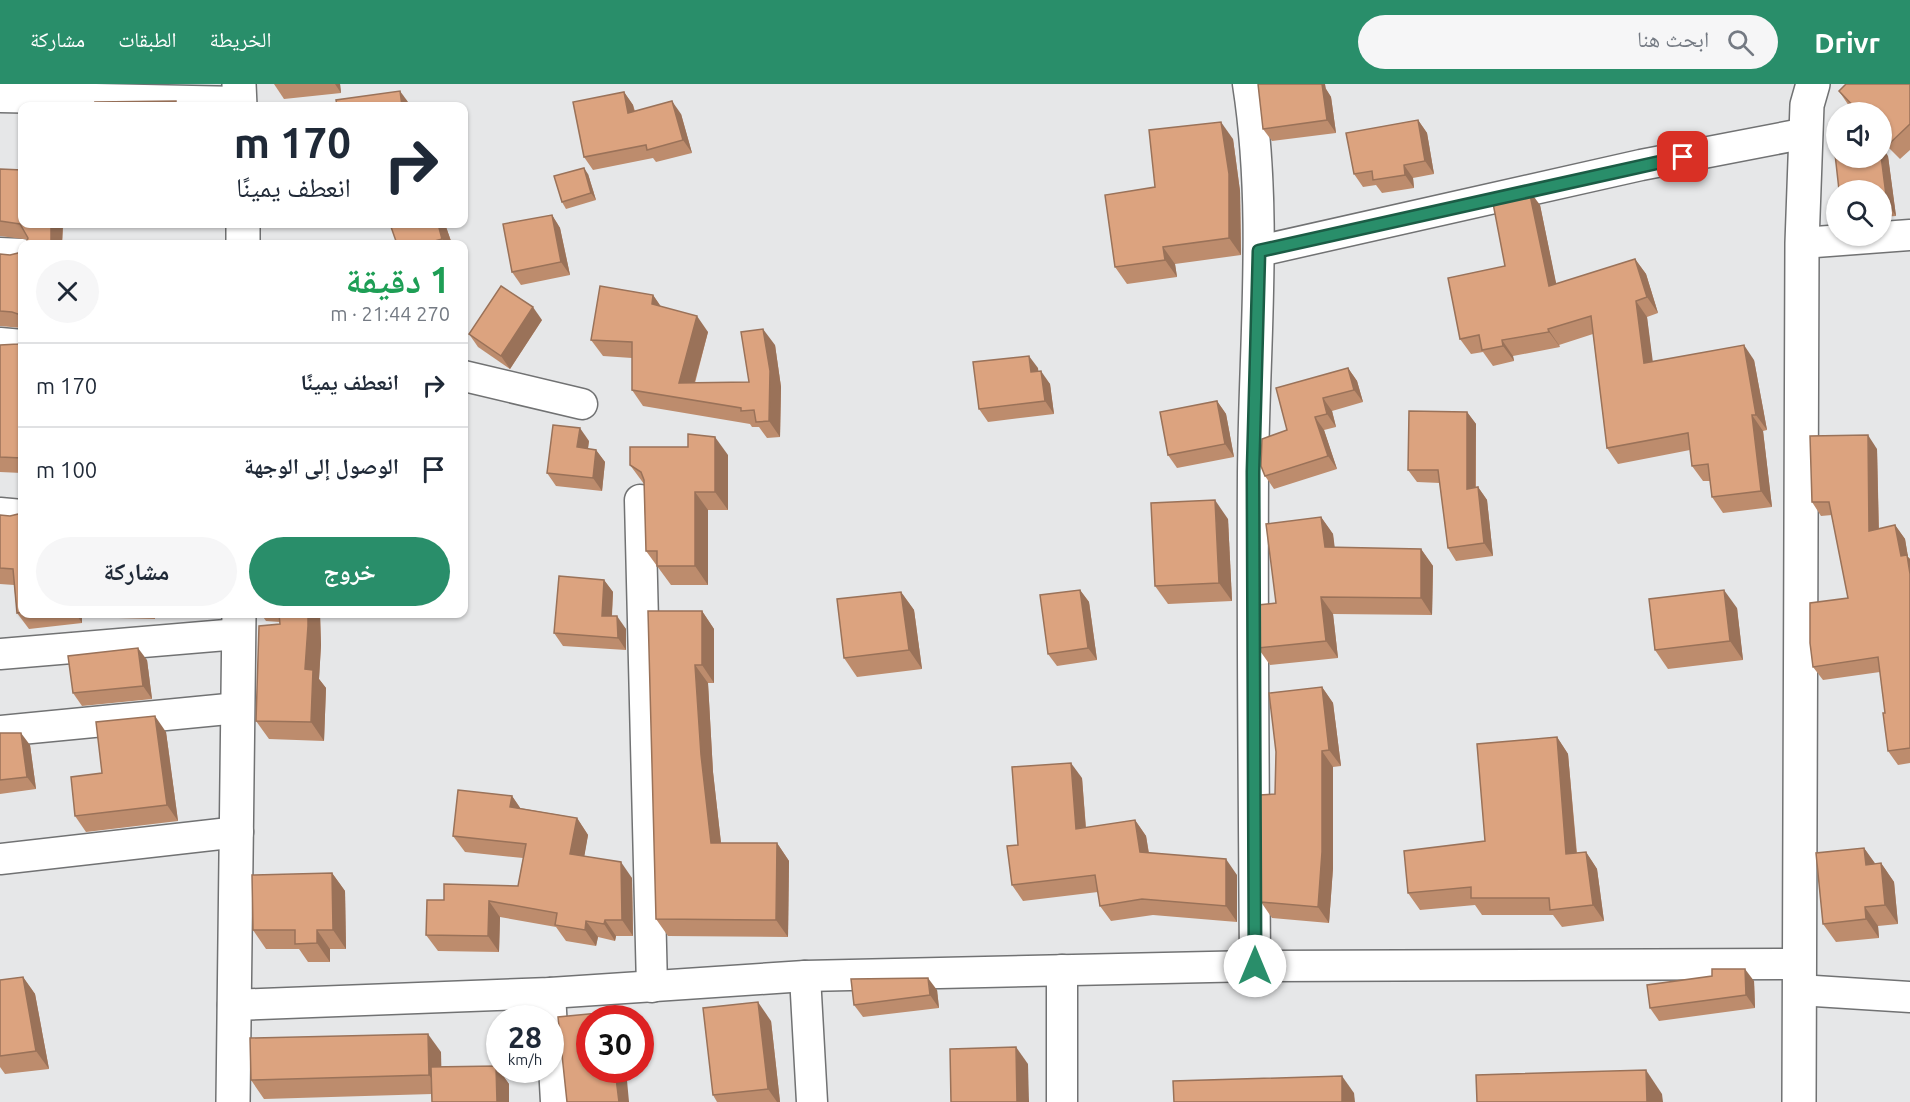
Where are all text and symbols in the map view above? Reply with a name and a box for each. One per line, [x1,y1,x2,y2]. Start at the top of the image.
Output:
search box [1358,15,1778,69]
text: ابحث هنا [1637,26,1709,51]
icon: search [1724,26,1757,59]
text: مشاركة [30,27,85,51]
text: الطبقات [118,27,177,51]
text: الخريطة [210,27,271,51]
text: Drivr [1814,27,1880,58]
map controls [1826,102,1892,246]
button: sound [1826,102,1892,168]
text: 170 m [234,119,351,166]
icon: right [372,126,450,204]
pin [1657,131,1708,182]
icon: arrive [1666,140,1699,173]
text: انعطف يمينًا [236,172,351,202]
button: search [1826,180,1892,246]
text: 1 دقيقة [346,259,450,300]
button: close [36,260,99,323]
text: 270 m · 21:44 [330,302,450,325]
text: انعطف يمينًا [300,369,399,394]
icon: right [417,369,450,402]
text: 170 m [36,373,97,398]
text: الوصول إلى الوجهة [244,453,399,478]
icon: arrive [417,453,450,486]
text: 100 m [36,457,97,482]
button: مشاركة [36,537,237,606]
button: خروج [249,537,450,606]
position arrow [1223,934,1287,998]
speed limit sign: 30 [576,1005,654,1083]
text: 28 [508,1020,542,1054]
text: km/h [508,1051,542,1068]

